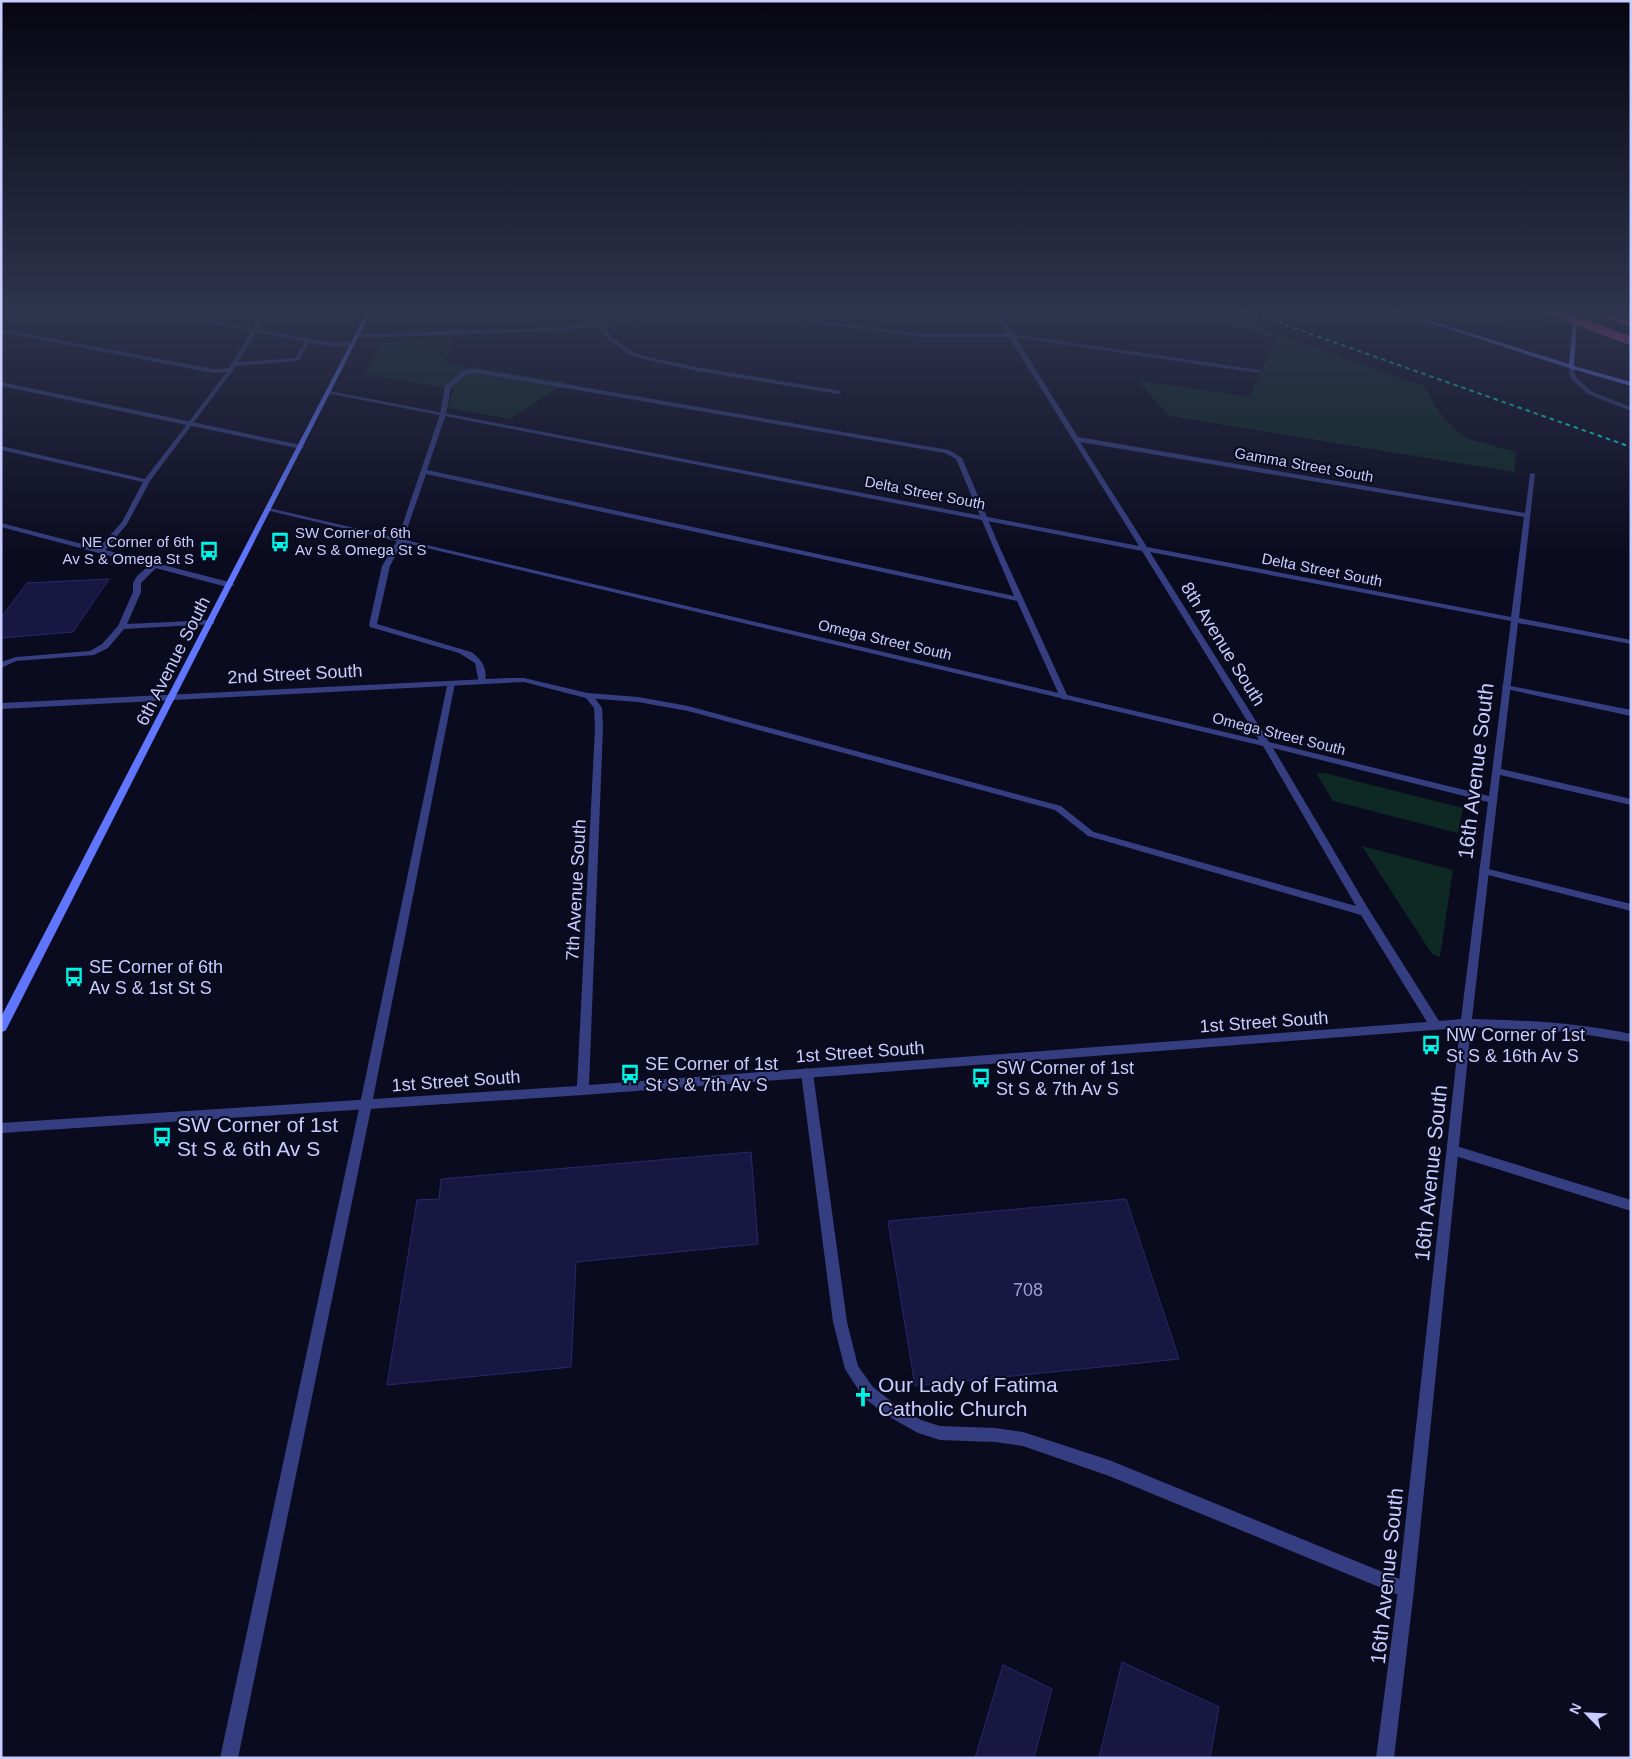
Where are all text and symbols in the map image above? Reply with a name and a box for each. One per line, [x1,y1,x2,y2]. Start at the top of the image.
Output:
street label: Gamma Street South [1233,444,1375,485]
street label: Delta Street South [863,472,987,513]
place label: SW Corner of 6th Av S & Omega St S [295,524,426,558]
bus stop icon: SW Corner of 6th Av S & Omega St S [269,531,291,553]
place label: NE Corner of 6th Av S & Omega St S [63,533,194,567]
bus stop icon: NE Corner of 6th Av S & Omega St S [198,540,220,562]
street label: Delta Street South [1260,549,1384,590]
street label: 8th Avenue South [1177,579,1269,709]
street label: 6th Avenue South [132,593,214,729]
street label: Omega Street South [817,616,954,663]
street label: 2nd Street South [227,660,363,688]
street label: 16th Avenue South [1453,682,1498,860]
street label: Omega Street South [1211,709,1348,758]
street label: 7th Avenue South [562,819,590,961]
place label: SE Corner of 6th Av S & 1st St S [89,957,223,998]
bus stop icon: SE Corner of 6th Av S & 1st St S [63,966,85,988]
street label: 1st Street South [1199,1008,1329,1036]
place label: NW Corner of 1st St S & 16th Av S [1446,1025,1585,1066]
bus stop icon: NW Corner of 1st St S & 16th Av S [1420,1034,1442,1056]
street label: 1st Street South [795,1038,925,1066]
place label: SE Corner of 1st St S & 7th Av S [645,1054,778,1095]
place label: SW Corner of 1st St S & 7th Av S [996,1058,1134,1099]
bus stop icon: SE Corner of 1st St S & 7th Av S [619,1063,641,1085]
street label: 1st Street South [391,1067,521,1095]
bus stop icon: SW Corner of 1st St S & 7th Av S [970,1067,992,1089]
street label: 16th Avenue South [1410,1084,1451,1262]
place label: SW Corner of 1st St S & 6th Av S [177,1113,338,1160]
bus stop icon: SW Corner of 1st St S & 6th Av S [151,1126,173,1148]
house number: 708 [1013,1280,1043,1300]
place label: Our Lady of Fatima Catholic Church [878,1373,1058,1420]
church icon: Our Lady of Fatima Catholic Church [852,1386,874,1408]
street label: 16th Avenue South [1366,1487,1407,1665]
north arrow [1562,1689,1612,1739]
text: N [1566,1701,1584,1717]

